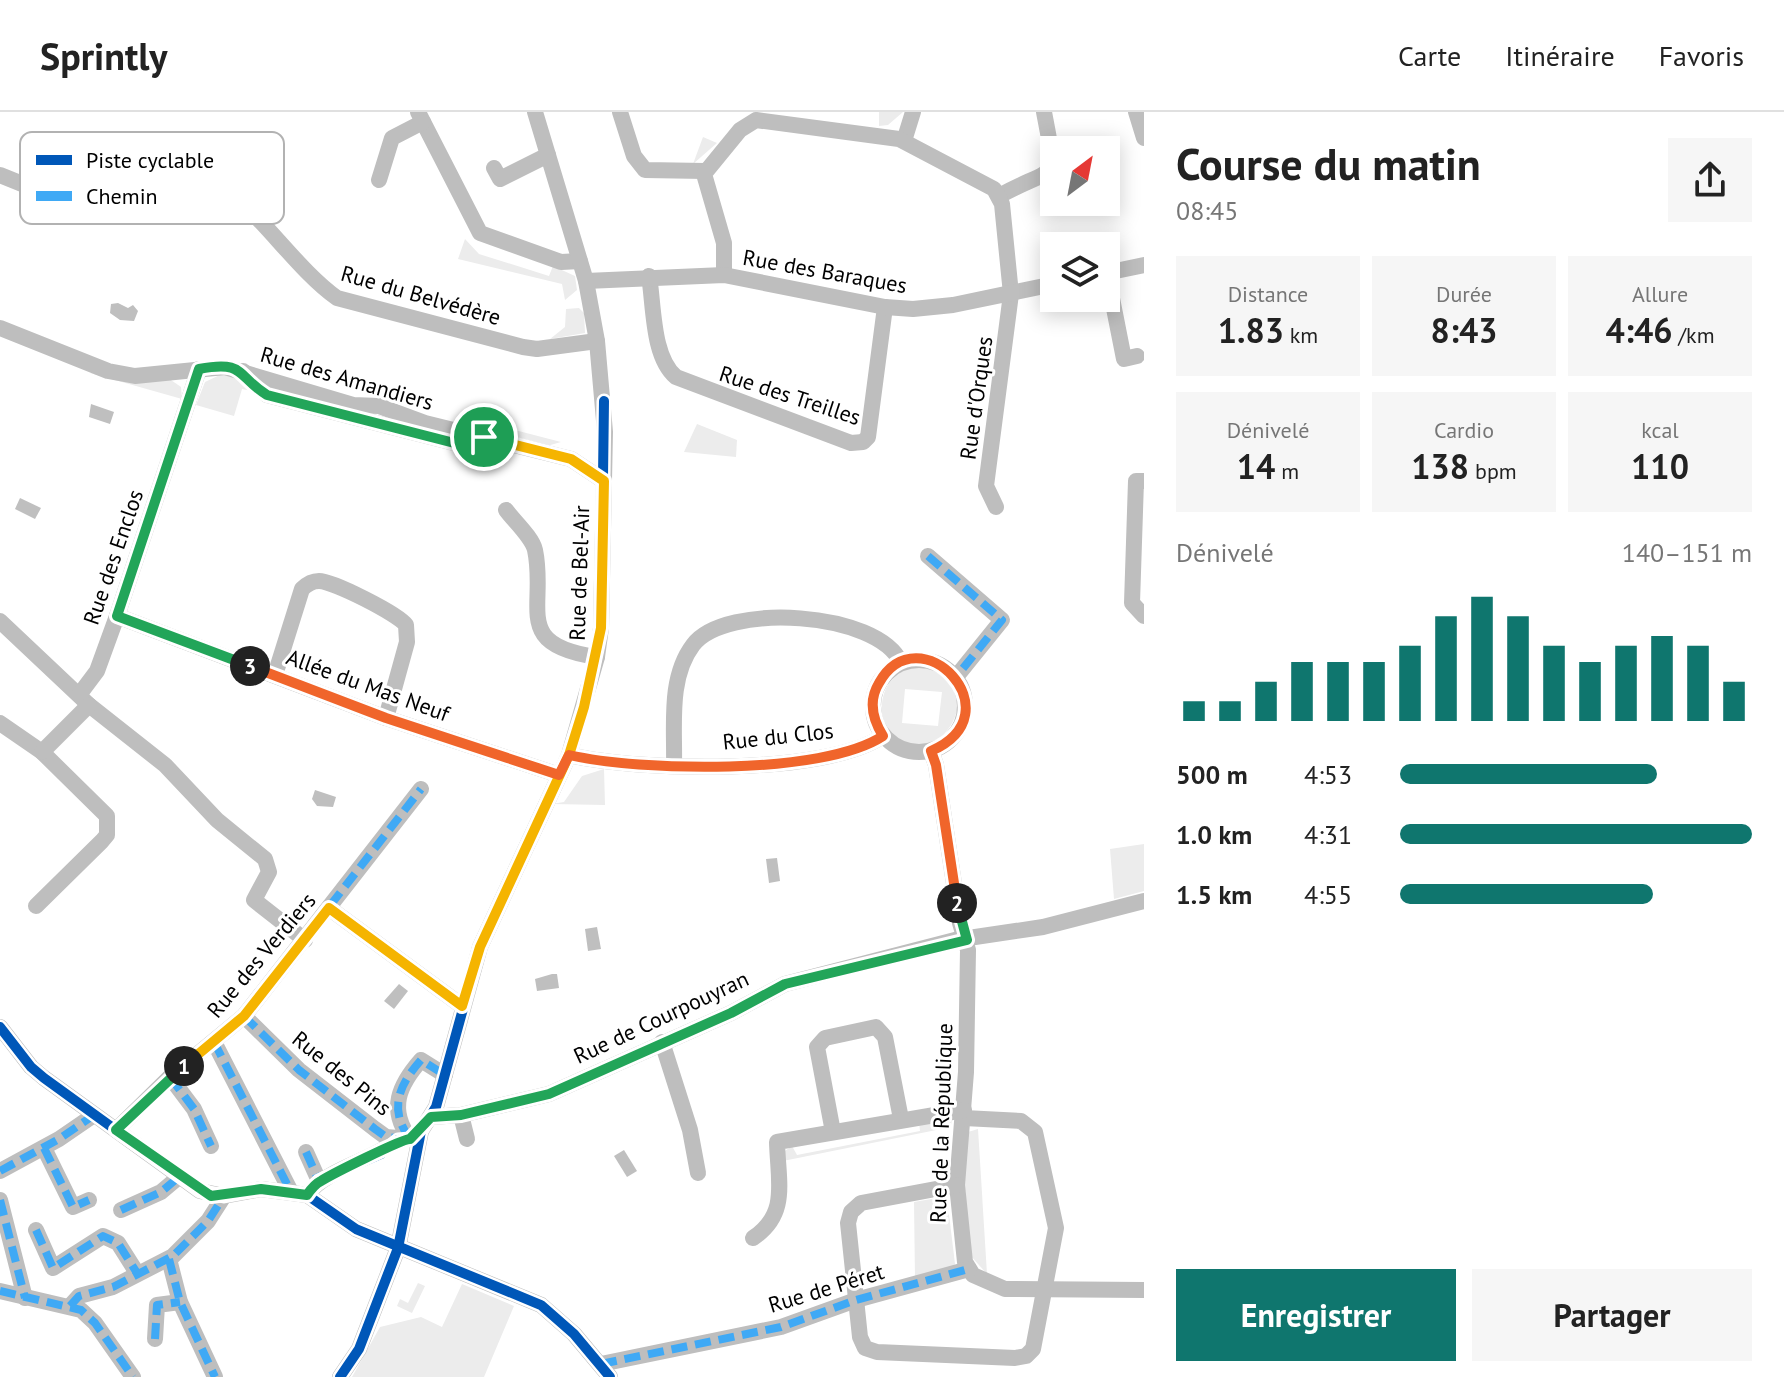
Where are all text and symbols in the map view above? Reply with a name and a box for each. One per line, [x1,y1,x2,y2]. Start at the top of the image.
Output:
text: Sprintly [40,31,168,80]
text: Carte [1398,37,1461,74]
text: Itinéraire [1505,37,1615,74]
text: Favoris [1659,37,1744,74]
legend [20,132,284,224]
text: Course du matin [1176,135,1481,192]
north arrow [1040,136,1120,216]
map controls [1040,136,1120,312]
button: share [1668,138,1752,222]
text: Piste cyclable [86,146,214,174]
text: Chemin [86,182,158,210]
text: 08:45 [1176,194,1238,227]
button: layers [1040,232,1120,312]
street label: Rue des Baraques [741,243,909,299]
street label: Rue du Belvédère [338,259,504,331]
text: Distance [1228,280,1308,308]
text: Durée [1436,280,1492,308]
text: Allure [1632,280,1688,308]
text: 1.83 [1218,308,1284,352]
text: 8:43 [1431,308,1497,352]
text: 4:46 [1605,308,1672,352]
text: km [1284,321,1318,349]
text: /km [1672,321,1715,349]
street label: Rue d'Orques [953,335,999,461]
street label: Rue des Amandiers [257,340,437,416]
street label: Rue des Treilles [716,359,864,431]
pin [450,403,518,471]
icon: arrive [462,415,506,459]
text: Dénivelé [1227,416,1309,444]
text: Cardio [1434,416,1494,444]
text: kcal [1641,416,1679,444]
text: 14 [1237,444,1275,488]
text: 138 [1411,444,1469,488]
text: 110 [1631,444,1689,488]
text: m [1275,457,1299,485]
text: bpm [1469,457,1517,485]
street label: Rue des Enclos [77,486,149,628]
street label: Rue de Bel-Air [563,504,595,641]
text: Dénivelé [1176,536,1274,569]
text: 140–151 m [1622,536,1752,569]
street label: Allée du Mas Neuf [283,643,454,728]
pin: 3 [230,646,270,686]
text: 3 [244,652,256,680]
street label: Rue du Clos [721,716,835,756]
text: 500 m [1176,758,1248,791]
text: 4:53 [1304,758,1352,791]
text: 1.0 km [1176,818,1252,851]
text: 4:31 [1304,818,1352,851]
text: 1.5 km [1176,878,1252,911]
text: 4:55 [1304,878,1352,911]
pin: 2 [937,883,977,923]
street label: Rue des Verdiers [201,887,321,1023]
text: 2 [951,889,963,917]
street label: Rue de Courpouyran [569,964,753,1070]
street label: Rue de la République [924,1023,958,1223]
street label: Rue des Pins [287,1025,397,1121]
pin: 1 [164,1046,204,1086]
text: 1 [178,1052,190,1080]
street label: Rue de Péret [765,1257,888,1319]
button: Enregistrer [1176,1269,1456,1361]
button: Partager [1472,1269,1752,1361]

